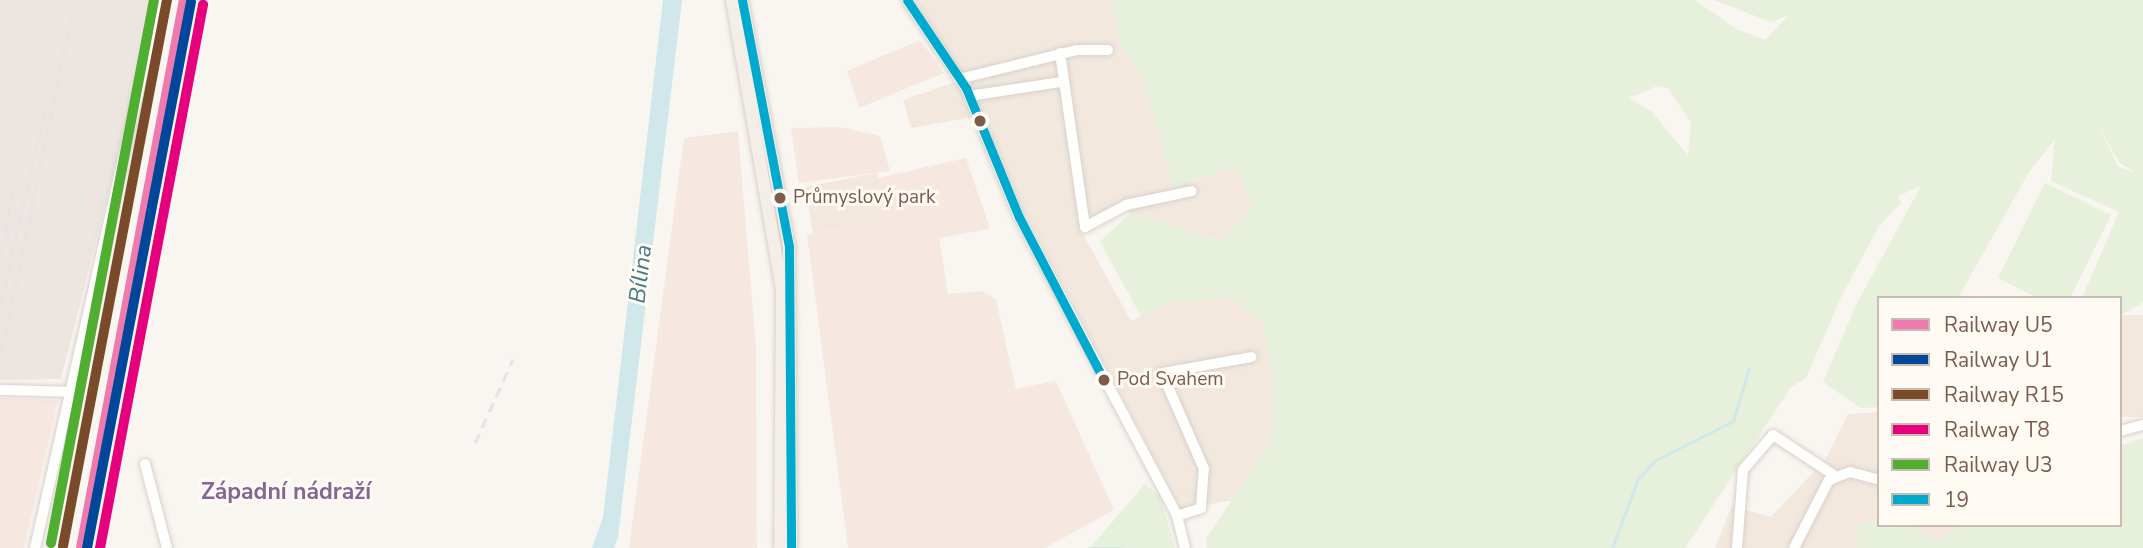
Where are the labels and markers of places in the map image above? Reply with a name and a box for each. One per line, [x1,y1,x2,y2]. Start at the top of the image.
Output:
unlabelled marker [973,114,987,128]
place label: Průmyslový park [793,187,935,209]
marker: Průmyslový park [773,191,787,205]
place label: Pod Svahem [1117,369,1224,391]
marker: Pod Svahem [1097,373,1111,387]

